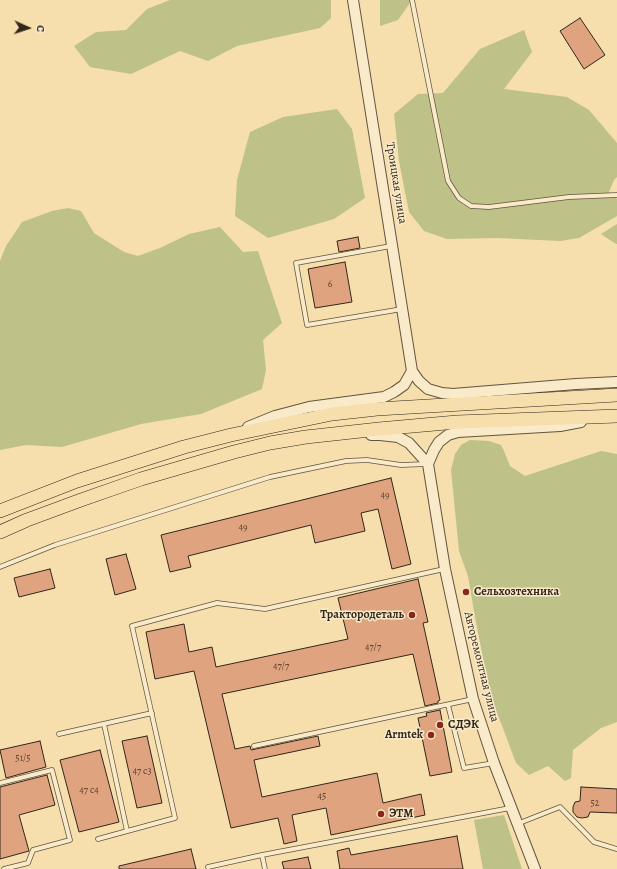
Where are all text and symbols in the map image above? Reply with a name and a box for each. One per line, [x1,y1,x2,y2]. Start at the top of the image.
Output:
north arrow [8,8,48,48]
text: С [33,25,48,32]
street label: Троицкая улица [382,141,410,225]
house number: 6 [328,279,332,291]
house number: 49 [380,490,390,502]
house number: 49 [238,522,248,534]
place label: Сельхозтехника [474,585,559,599]
marker: Сельхозтехника [461,587,471,597]
place label: Трактородеталь [320,608,404,622]
marker: Трактородеталь [407,610,417,620]
street label: Авторемонтная улица [460,610,502,724]
house number: 47/7 [365,642,381,654]
house number: 47/7 [273,661,289,673]
place label: СДЭК [448,718,479,732]
marker: СДЭК [435,720,445,730]
place label: Armtek [385,728,423,742]
marker: Armtek [426,730,436,740]
house number: 51/5 [15,753,31,765]
house number: 47 с3 [132,766,152,778]
house number: 47 с4 [79,785,99,797]
house number: 45 [318,791,326,803]
house number: 52 [590,798,600,810]
place label: ЭТМ [389,807,413,821]
marker: ЭТМ [376,809,386,819]

